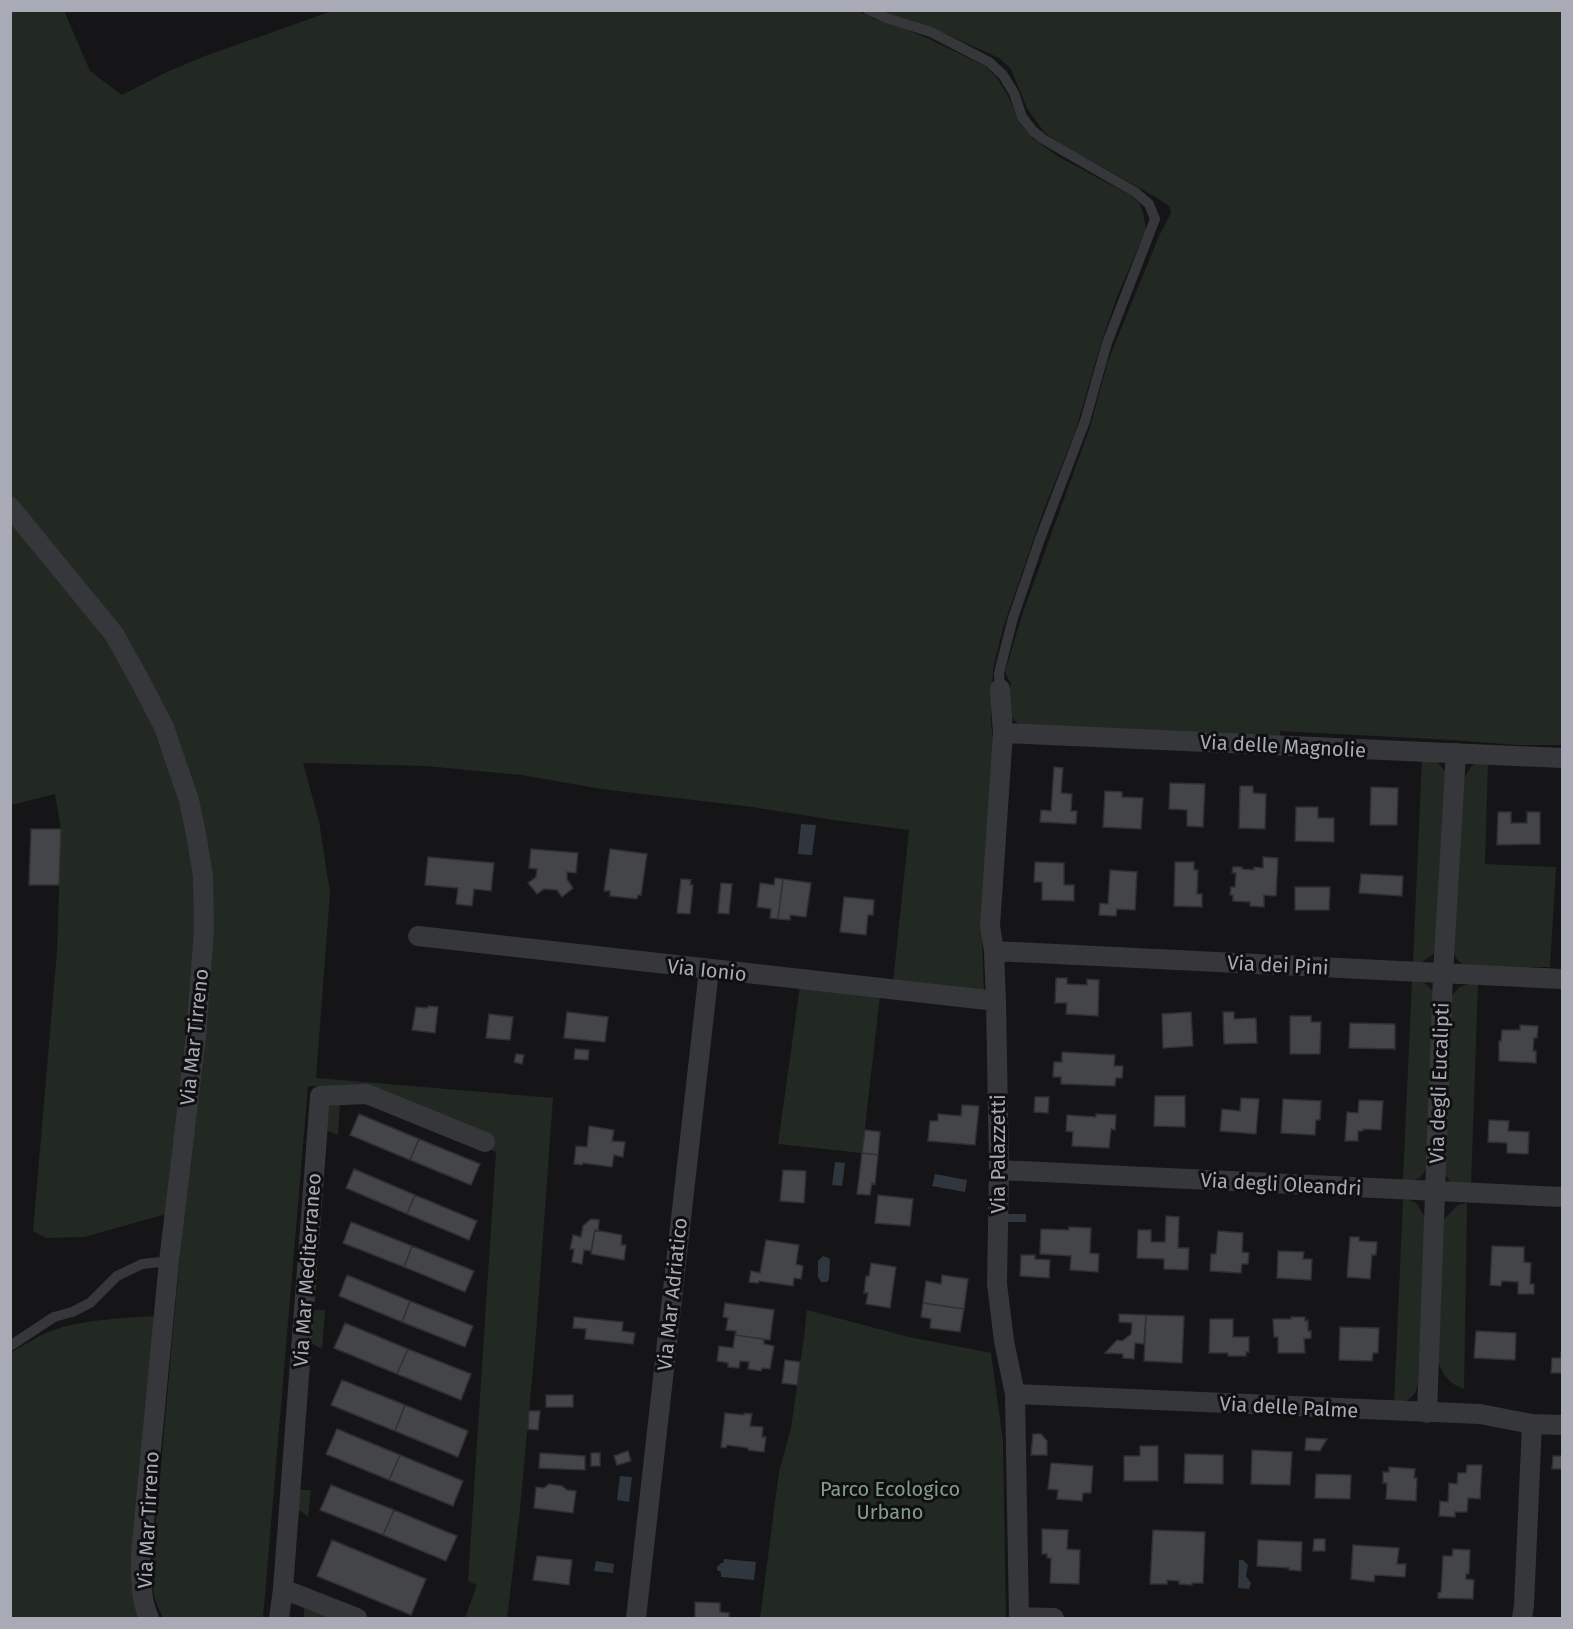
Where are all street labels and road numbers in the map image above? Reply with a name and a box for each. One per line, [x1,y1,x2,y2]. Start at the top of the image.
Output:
street label: Via delle Magnolie [1199,730,1367,762]
street label: Via dei Pini [1227,950,1329,980]
street label: Via Ionio [666,954,748,986]
street label: Via Mar Tirreno [175,967,213,1107]
street label: Via degli Eucalipti [1424,1002,1454,1164]
street label: Via Palazzetti [986,1094,1010,1214]
street label: Via degli Oleandri [1200,1168,1362,1200]
street label: Via Mar Mediterraneo [288,1172,326,1368]
street label: Via Mar Adriatico [652,1216,692,1372]
street label: Via delle Palme [1219,1391,1359,1423]
street label: Via Mar Tirreno [132,1451,164,1589]

